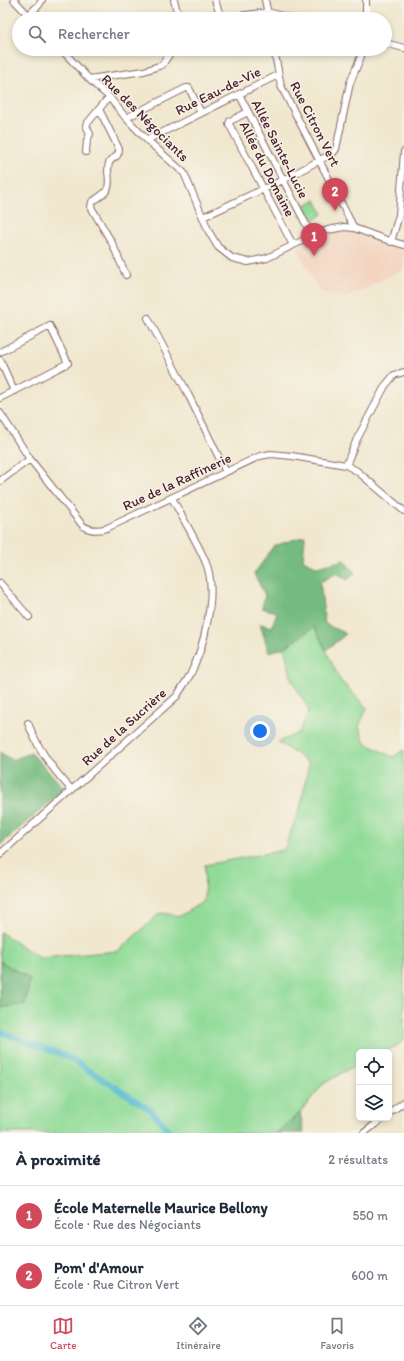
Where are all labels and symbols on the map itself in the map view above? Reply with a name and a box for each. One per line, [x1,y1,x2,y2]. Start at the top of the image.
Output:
street label: Rue Eau-de-Vie [173,63,264,119]
street label: Rue des Négociants [98,71,192,165]
street label: Rue Citron Vert [286,79,344,169]
street label: Allée Sainte-Lucie [248,97,312,202]
street label: Allée du Domaine [236,118,299,220]
pin: 2 [322,178,348,211]
pin: 1 [301,223,327,256]
street label: Rue de la Raffinerie [120,449,234,515]
street label: Rue de la Sucrière [78,684,170,769]
your location [250,721,270,741]

